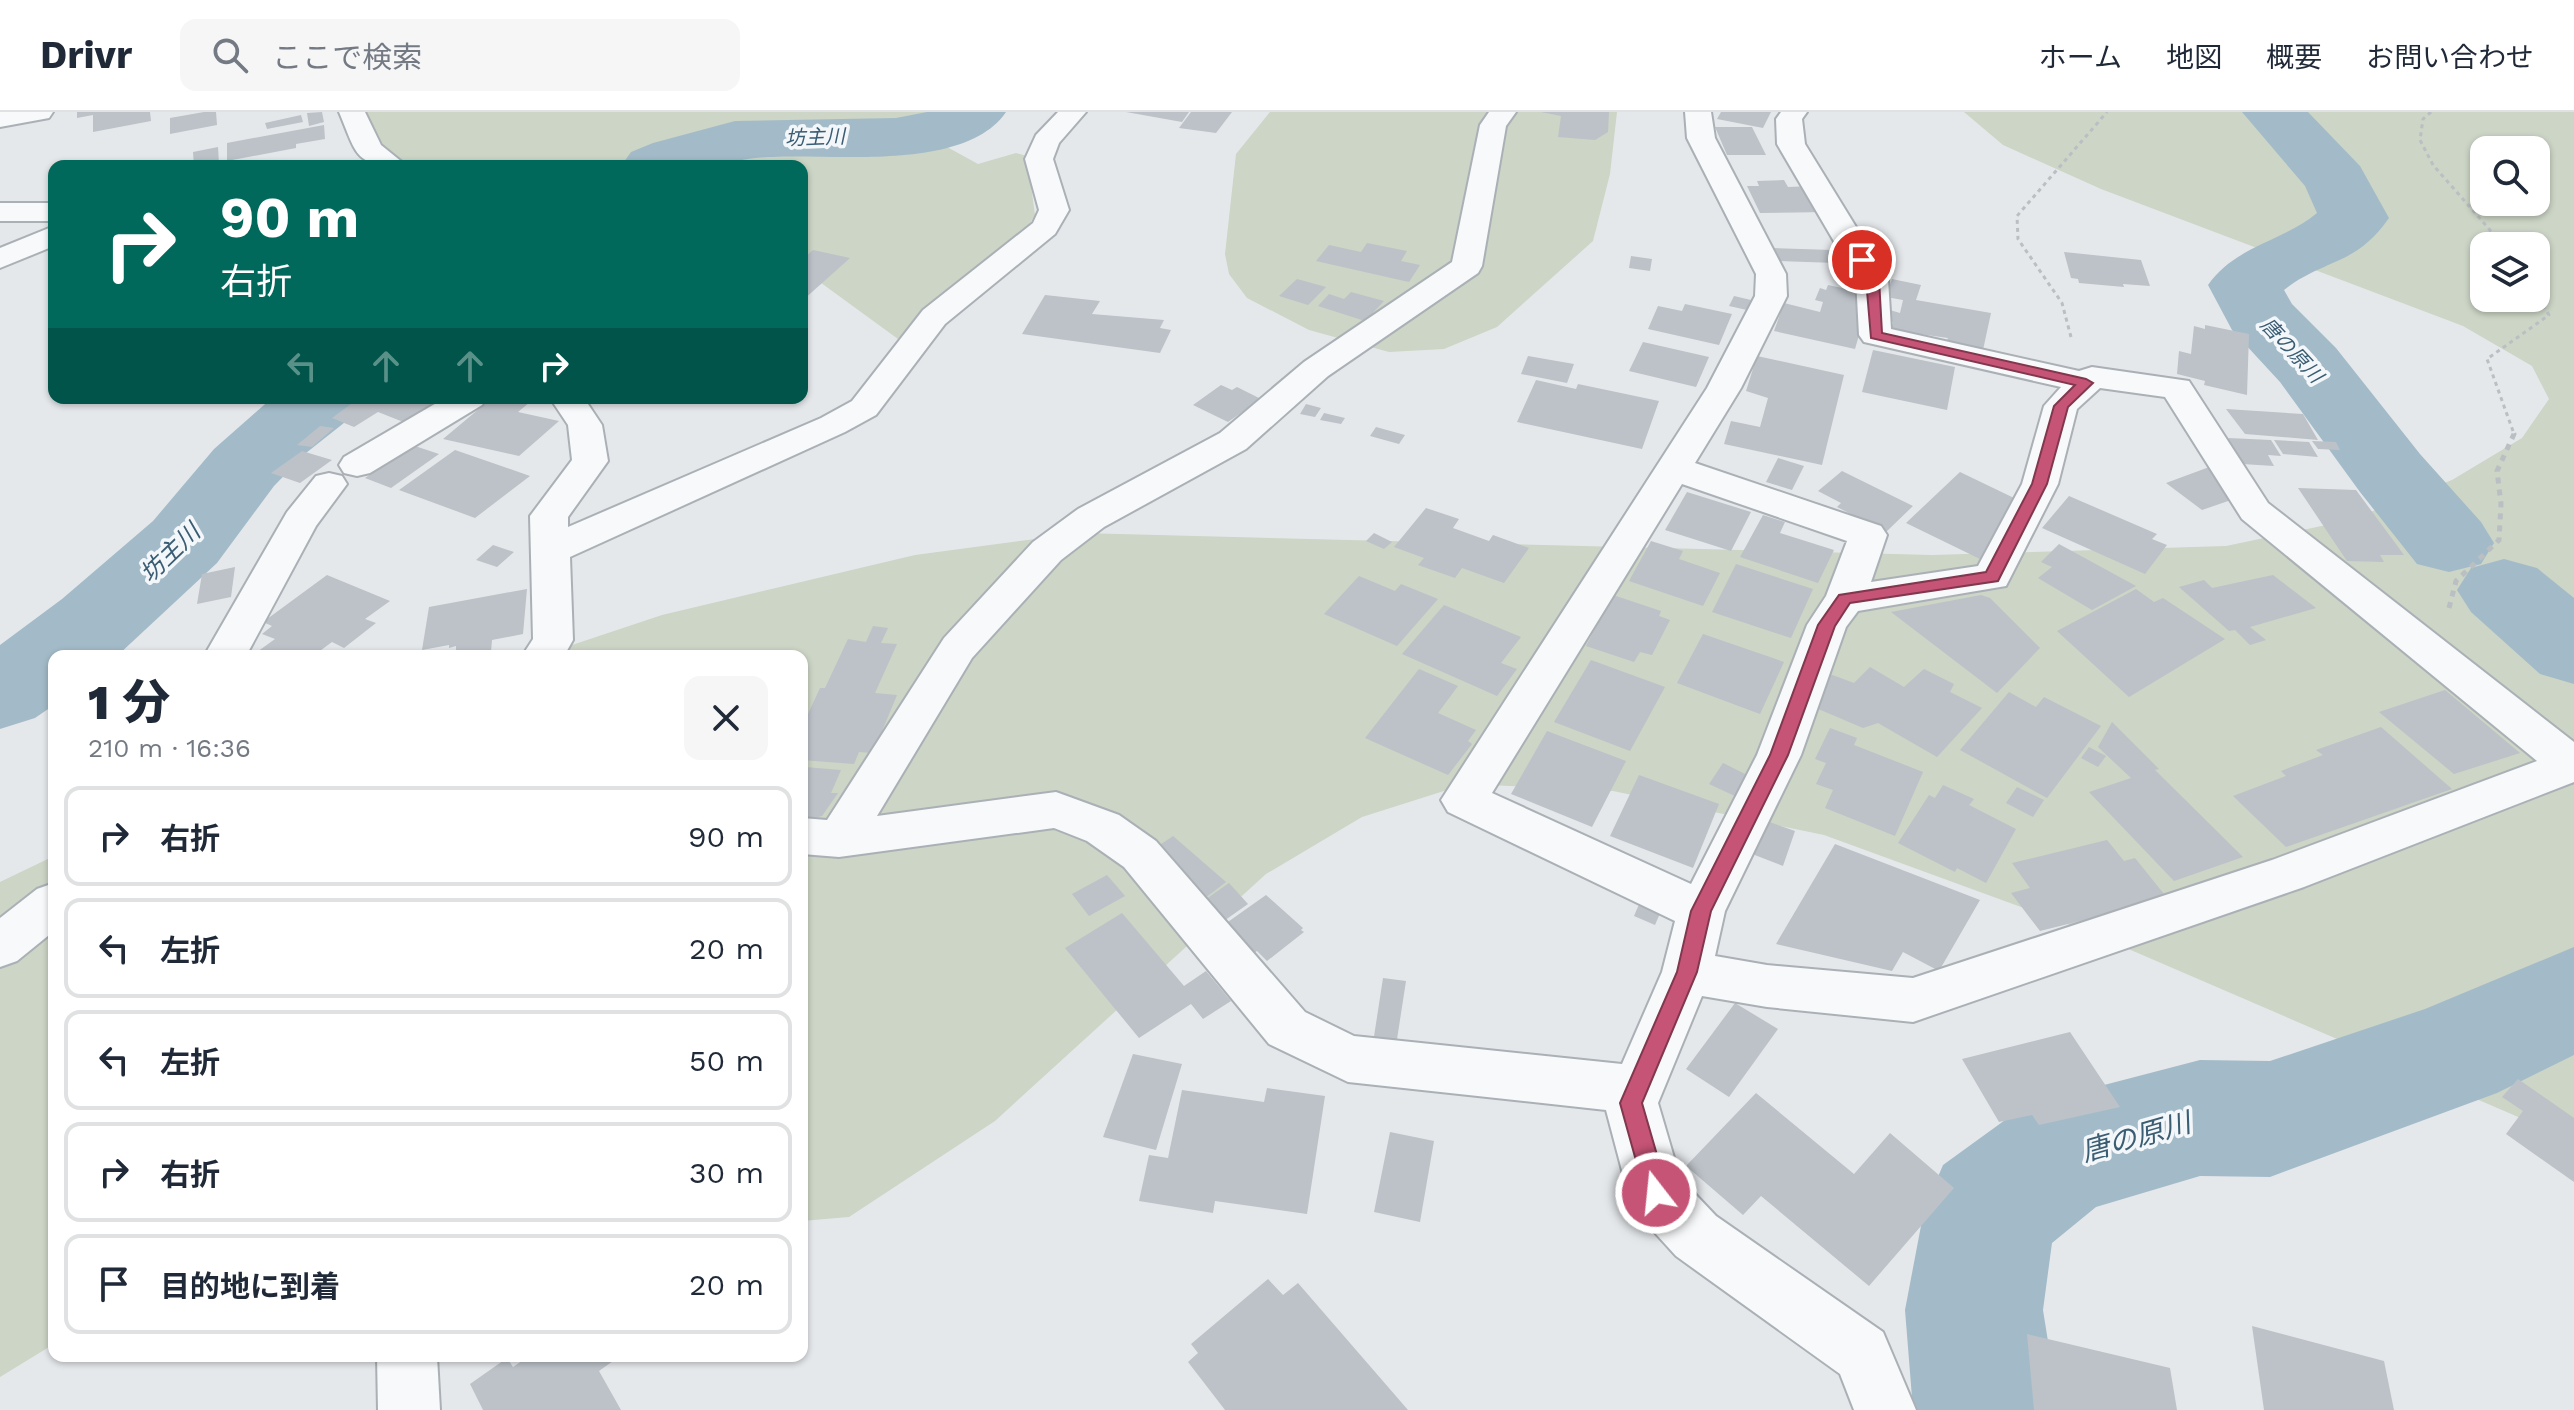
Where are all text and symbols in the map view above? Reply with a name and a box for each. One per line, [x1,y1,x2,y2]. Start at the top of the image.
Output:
search box [180,19,740,91]
text: Drivr [40,33,132,77]
icon: search [208,33,252,77]
text: ここで検索 [272,40,422,75]
text: ホーム [2039,41,2122,74]
text: 地図 [2166,41,2222,74]
text: 概要 [2266,41,2322,74]
text: お問い合わせ [2366,41,2534,74]
water label: 坊主川 [785,124,847,150]
map controls [2470,136,2550,312]
button: search [2470,136,2550,216]
text: 90 m [220,185,359,251]
icon: right [88,192,192,296]
pin [1828,226,1896,294]
button: layers [2470,232,2550,312]
icon: arrive [1840,238,1884,282]
text: 右折 [220,261,292,303]
water label: 唐の原川 [2256,313,2329,389]
icon: left [280,344,324,388]
icon: ahead [364,344,408,388]
icon: ahead [448,344,492,388]
icon: right [532,344,576,388]
water label: 坊主川 [134,516,208,588]
text: 1 分 [88,674,170,731]
button: close [684,676,768,760]
text: 210 m · 16:36 [88,733,251,763]
icon: right [92,814,136,858]
text: 90 m [688,819,764,854]
text: 右折 [160,821,220,856]
icon: left [92,926,136,970]
text: 20 m [689,931,764,966]
text: 左折 [160,933,220,968]
icon: left [92,1038,136,1082]
text: 50 m [689,1043,764,1078]
text: 左折 [160,1045,220,1080]
water label: 唐の原川 [2078,1105,2197,1168]
icon: right [92,1150,136,1194]
position arrow [1614,1151,1698,1235]
text: 30 m [689,1155,764,1190]
text: 右折 [160,1157,220,1192]
icon: arrive [92,1262,136,1306]
text: 20 m [689,1267,764,1302]
text: 目的地に到着 [160,1269,340,1304]

